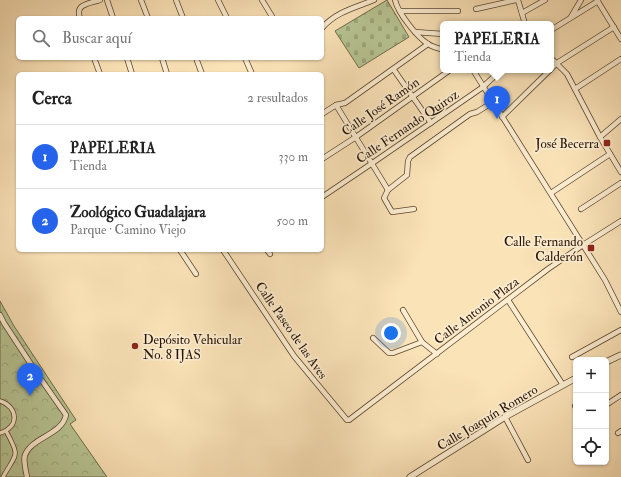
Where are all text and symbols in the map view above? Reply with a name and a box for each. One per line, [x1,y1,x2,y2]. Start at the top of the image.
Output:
search box [16,16,324,60]
popup [440,21,554,73]
icon: search [30,27,52,49]
text: Buscar aquí [62,29,131,48]
text: PAPELERIA [454,30,540,49]
text: Tienda [454,49,491,65]
street label: Calle José Ramón [339,74,423,140]
street label: Calle Fernando Quiroz [353,86,462,167]
pin: 1 [484,86,510,119]
text: Cerca [32,88,72,109]
text: 2 resultados [247,90,308,106]
place label: José Becerra [534,136,600,152]
marker: José Becerra [602,138,612,148]
text: PAPELERIA [70,139,155,158]
text: 1 [43,149,47,165]
text: 330 m [279,149,308,165]
text: Tienda [70,158,107,174]
text: Zoológico Guadalajara [70,203,206,222]
text: 2 [42,213,48,229]
text: 500 m [276,213,308,229]
text: Parque · Camino Viejo [70,222,186,238]
place label: Calle Fernando Calderón [504,234,583,265]
marker: Calle Fernando Calderón [586,243,596,253]
street label: Calle Antonio Plaza [431,273,523,348]
street label: Calle Paseo de las Aves [252,279,331,383]
your location [381,323,401,343]
place label: Depósito Vehicular No. 8 IJAS [143,332,242,363]
marker: Depósito Vehicular No. 8 IJAS [130,341,140,351]
map controls [573,357,609,465]
button: + [573,357,609,393]
pin: 2 [17,363,43,396]
street label: Calle Joaquín Romero [434,381,541,454]
button: − [573,393,609,429]
button: locate [573,429,609,465]

